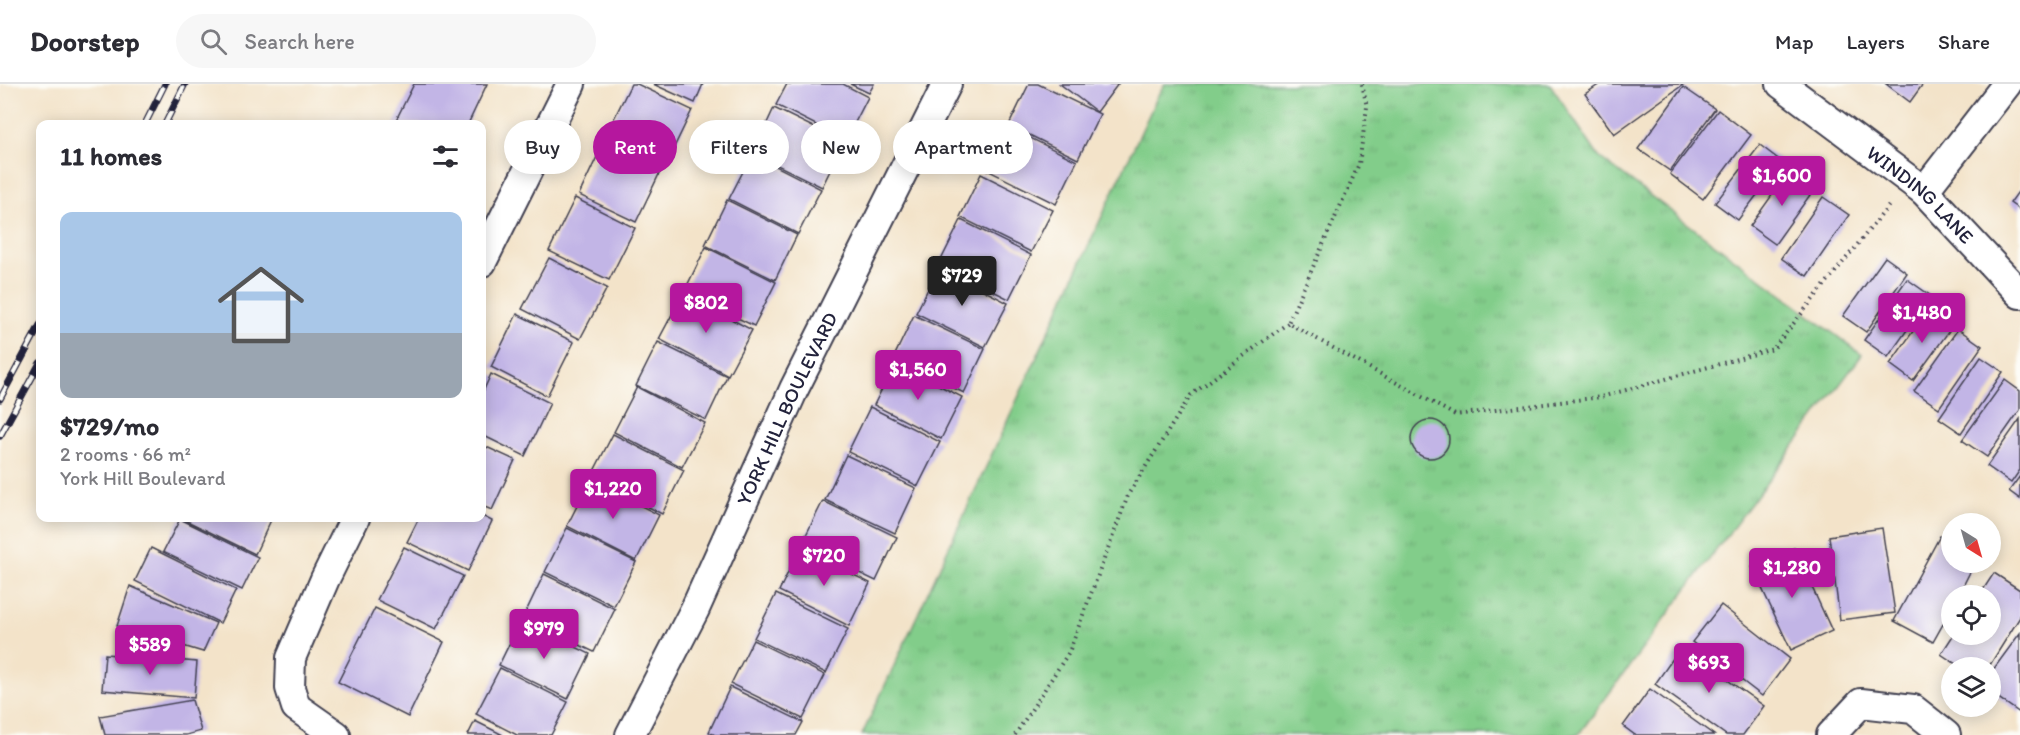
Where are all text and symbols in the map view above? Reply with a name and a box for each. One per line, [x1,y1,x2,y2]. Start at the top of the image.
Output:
search box [176,14,596,68]
text: Doorstep [30,24,140,58]
icon: search [197,25,230,58]
text: Search here [245,28,355,55]
text: Map [1775,29,1814,54]
text: Layers [1847,29,1905,54]
text: Share [1938,29,1990,54]
chip: Buy [504,120,581,174]
chip: Rent [593,120,677,174]
chip: Filters [689,120,789,174]
chip: New [801,120,881,174]
chip: Apartment [893,120,1033,174]
text: 11 homes [60,140,162,172]
icon: filters [429,140,462,173]
street label: WINDING LANE [1862,140,1979,248]
pin: $1,600 [1733,156,1831,207]
text: $1,600 [1752,163,1812,187]
icon: home [207,251,315,359]
pin: $729 [926,256,998,307]
text: $729 [941,263,983,287]
pin: $802 [670,283,742,334]
text: $802 [684,290,728,314]
pin: $1,480 [1873,293,1971,344]
text: $1,480 [1892,300,1952,324]
street label: YORK HILL BOULEVARD [731,308,843,509]
pin: $1,560 [869,350,967,401]
text: $1,560 [889,357,947,381]
text: $729/mo [60,410,159,442]
text: 2 rooms · 66 m² [60,442,191,466]
text: York Hill Boulevard [60,466,225,490]
pin: $1,220 [564,469,662,520]
text: $1,220 [584,476,642,500]
north arrow [1941,513,2001,573]
map controls [1941,513,2001,717]
pin: $720 [788,536,860,587]
text: $720 [803,543,845,567]
pin: $1,280 [1743,548,1841,599]
text: $1,280 [1763,555,1821,579]
button: locate [1941,585,2001,645]
pin: $979 [508,609,580,660]
text: $979 [524,616,564,640]
pin: $589 [114,625,186,676]
text: $589 [129,632,171,656]
pin: $693 [1673,643,1745,694]
text: $693 [1688,650,1730,674]
button: layers [1941,657,2001,717]

